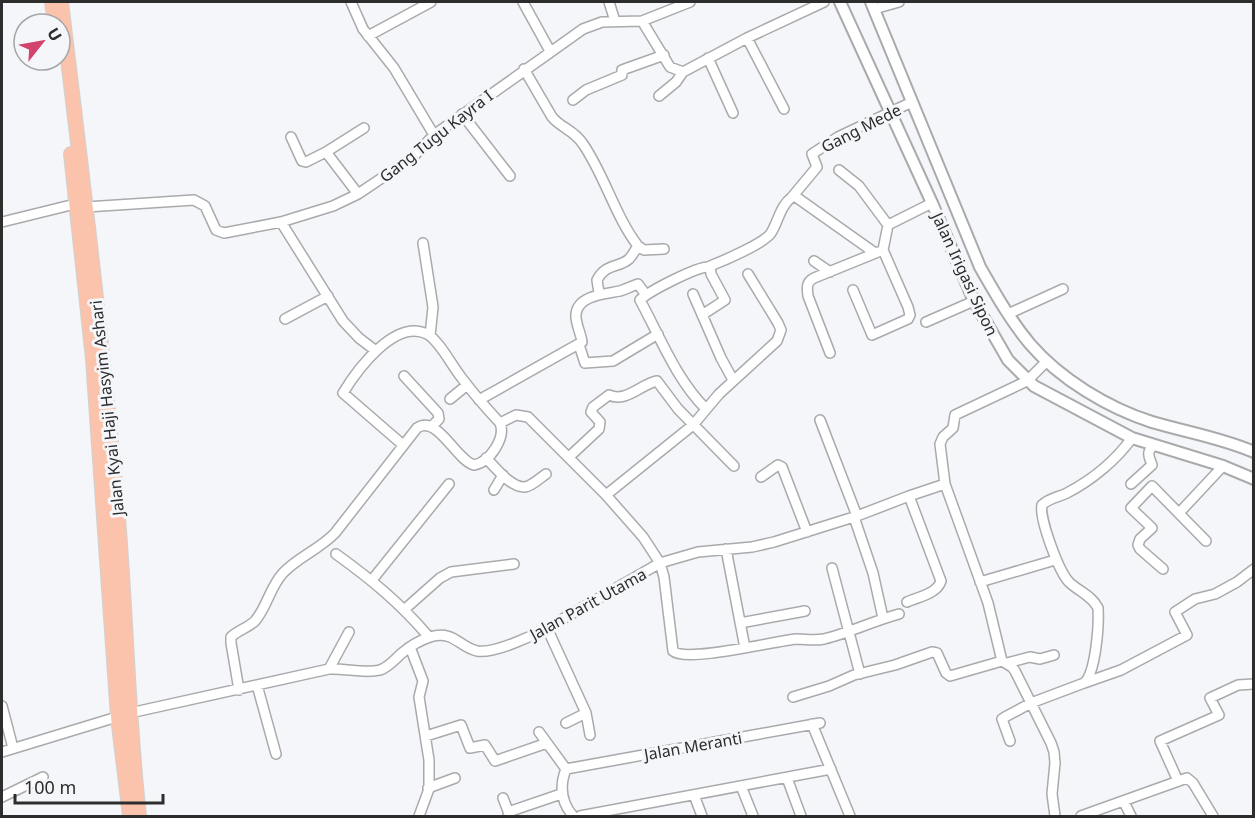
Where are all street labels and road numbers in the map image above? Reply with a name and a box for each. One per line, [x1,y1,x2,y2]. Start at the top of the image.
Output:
street label: Gang Tugu Kayra I [375,85,497,187]
street label: Gang Mede [817,98,905,158]
street label: Jalan Irigasi Sipon [926,207,1003,339]
street label: Jalan Kyai Haji Hasyim Ashari [85,299,129,519]
street label: Jalan Parit Utama [524,563,650,646]
street label: Jalan Meranti [640,727,744,766]

